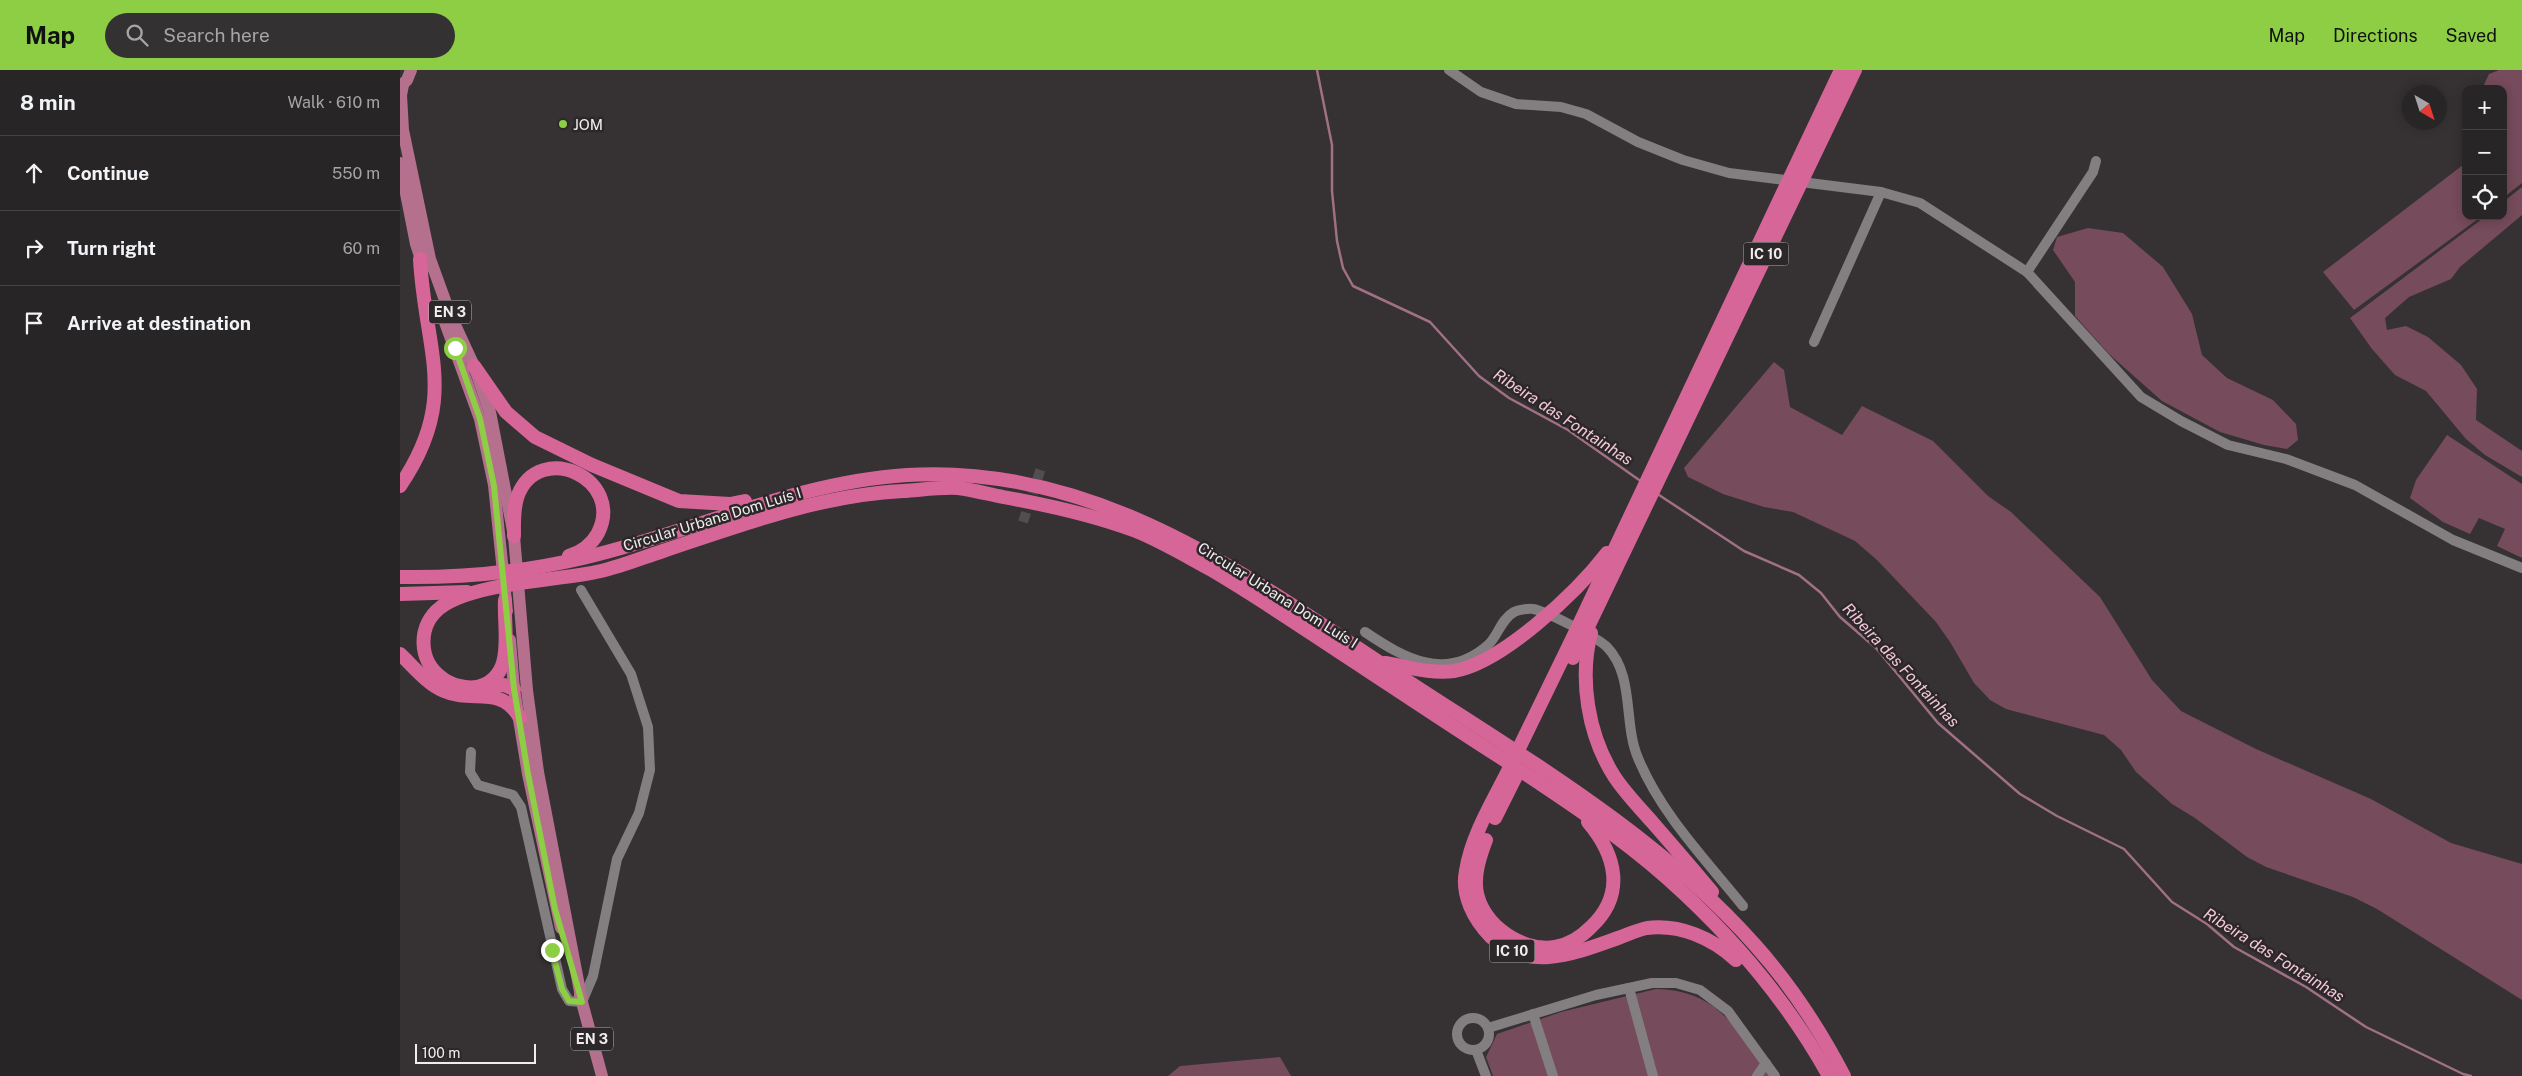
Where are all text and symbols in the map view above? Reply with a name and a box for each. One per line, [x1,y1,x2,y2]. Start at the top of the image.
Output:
search box [105,13,455,58]
text: Map [25,21,75,49]
icon: search [123,21,151,49]
text: Search here [163,24,270,46]
text: Map [2268,25,2305,46]
text: Directions [2333,25,2418,46]
text: Saved [2446,25,2497,46]
north arrow [2402,85,2447,130]
map controls [2462,85,2507,220]
button: + [2462,85,2507,130]
text: 8 min [20,90,76,115]
text: Walk · 610 m [288,93,380,112]
place label: JOM [573,116,603,133]
marker: JOM [557,118,569,130]
button: − [2462,130,2507,175]
icon: ahead [20,159,48,187]
text: Continue [67,162,149,184]
text: 550 m [332,164,380,183]
button: locate [2462,175,2507,220]
icon: right [20,234,48,262]
text: Turn right [67,237,156,259]
text: 60 m [343,239,380,258]
road number: IC 10 [1744,242,1788,265]
road number: EN 3 [429,300,471,323]
icon: arrive [20,309,48,337]
text: Arrive at destination [67,312,251,334]
route start [444,337,467,360]
water label: Ribeira das Fontainhas [1490,365,1636,469]
street label: Circular Urbana Dom Luís I [621,484,803,554]
street label: Circular Urbana Dom Luís I [1195,539,1361,651]
water label: Ribeira das Fontainhas [1839,599,1963,731]
water label: Ribeira das Fontainhas [2200,904,2348,1006]
route end [541,939,564,962]
road number: IC 10 [1490,939,1534,962]
road number: EN 3 [571,1028,613,1051]
scale bar [415,1041,536,1064]
text: 100 m [422,1045,460,1061]

